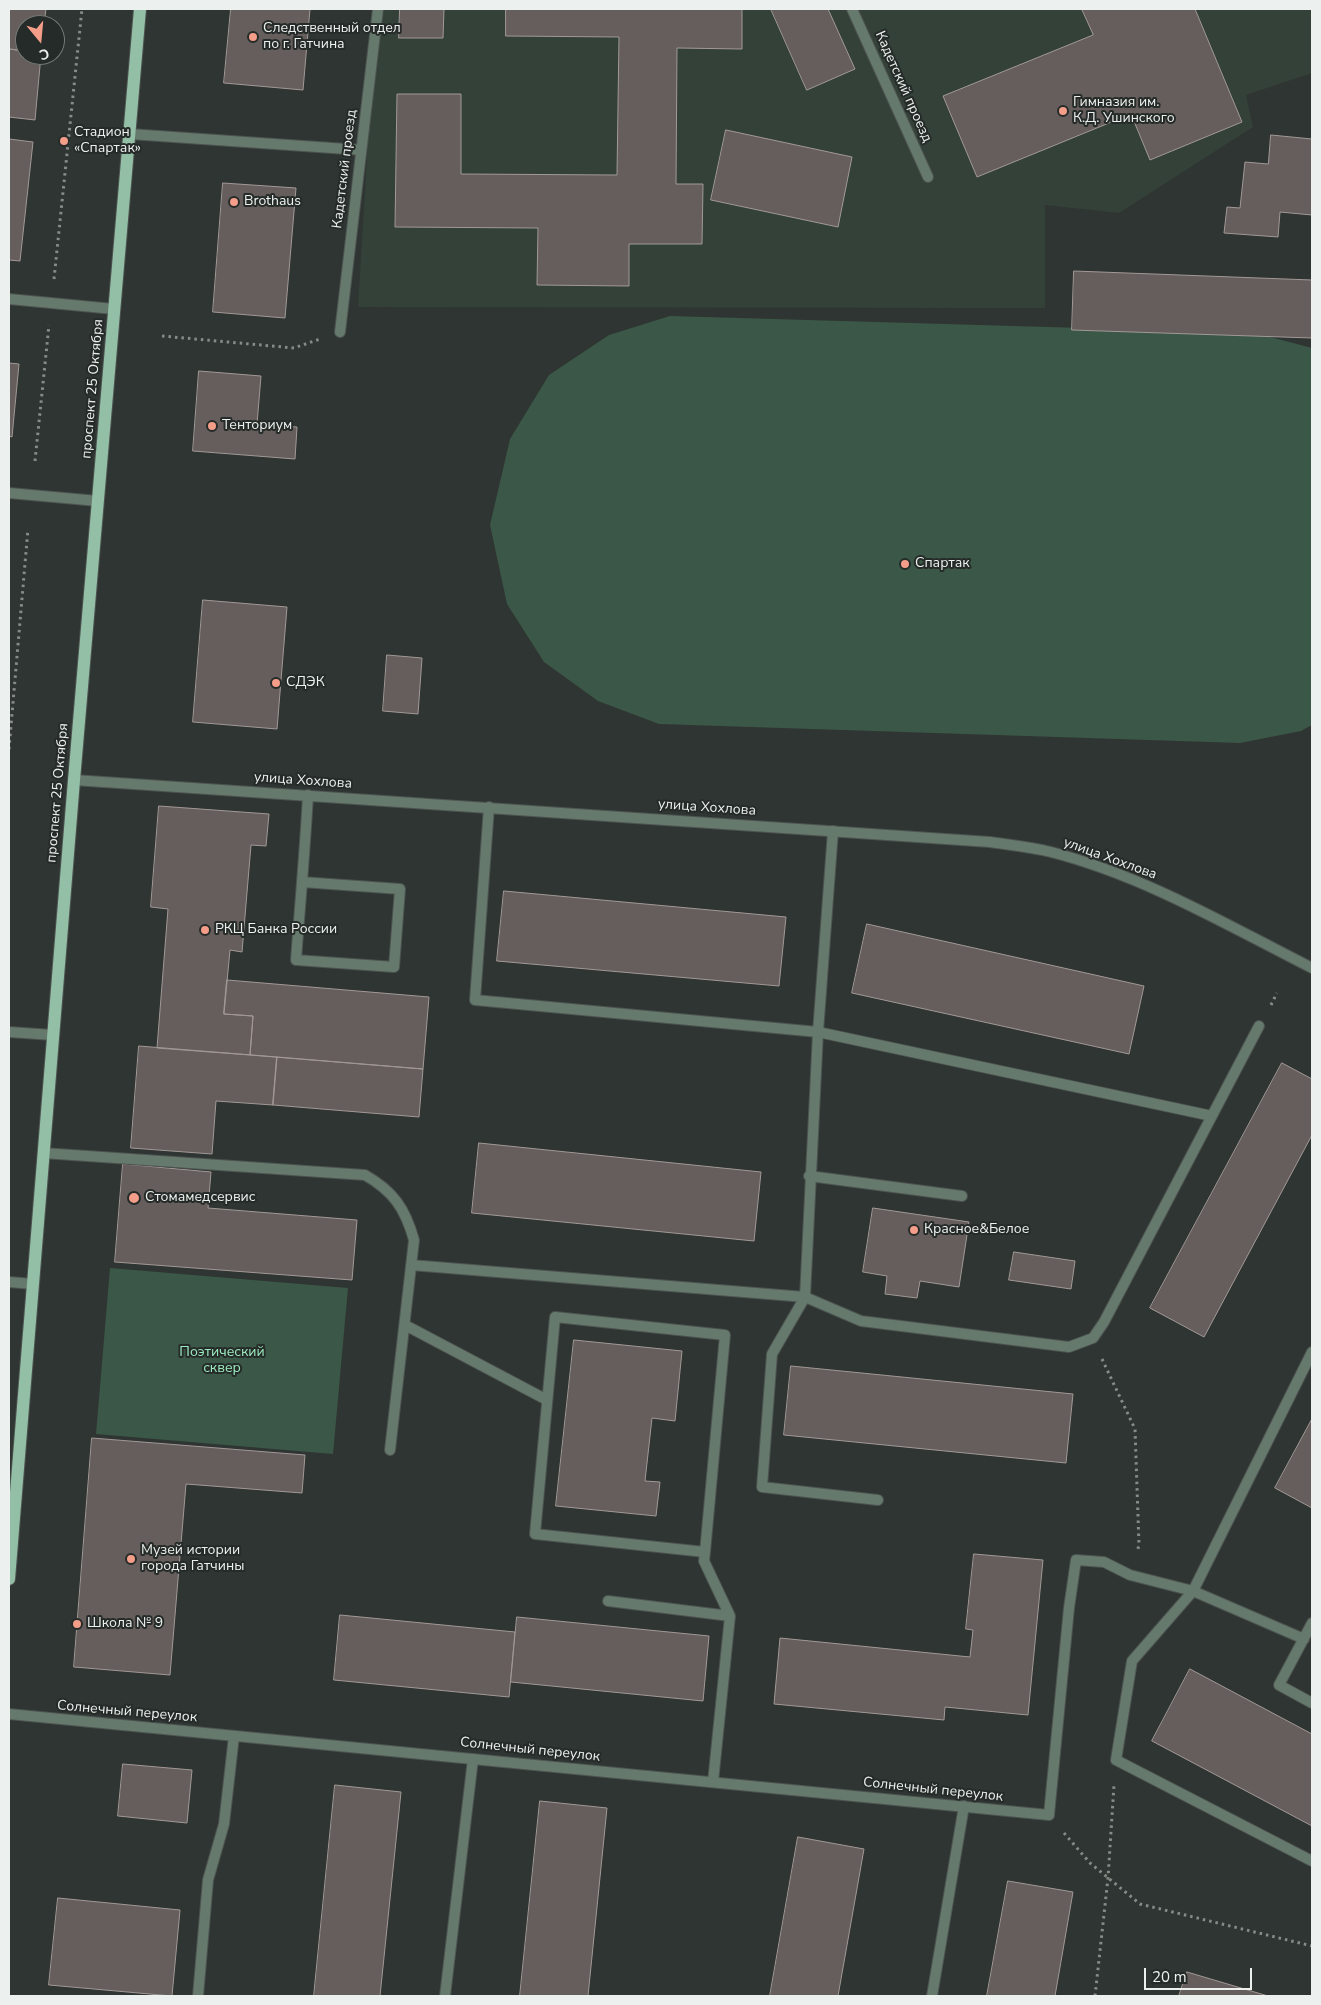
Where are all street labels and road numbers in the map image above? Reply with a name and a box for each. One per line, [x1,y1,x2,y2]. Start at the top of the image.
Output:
street label: Кадетский проезд [871,29,935,145]
street label: Кадетский проезд [329,108,361,230]
street label: проспект 25 Октября [79,319,107,459]
street label: проспект 25 Октября [44,723,72,863]
street label: улица Хохлова [253,769,353,793]
street label: улица Хохлова [657,796,757,820]
street label: улица Хохлова [1061,834,1159,884]
street label: Солнечный переулок [56,1698,198,1726]
street label: Солнечный переулок [459,1734,601,1766]
street label: Солнечный переулок [862,1774,1004,1806]

